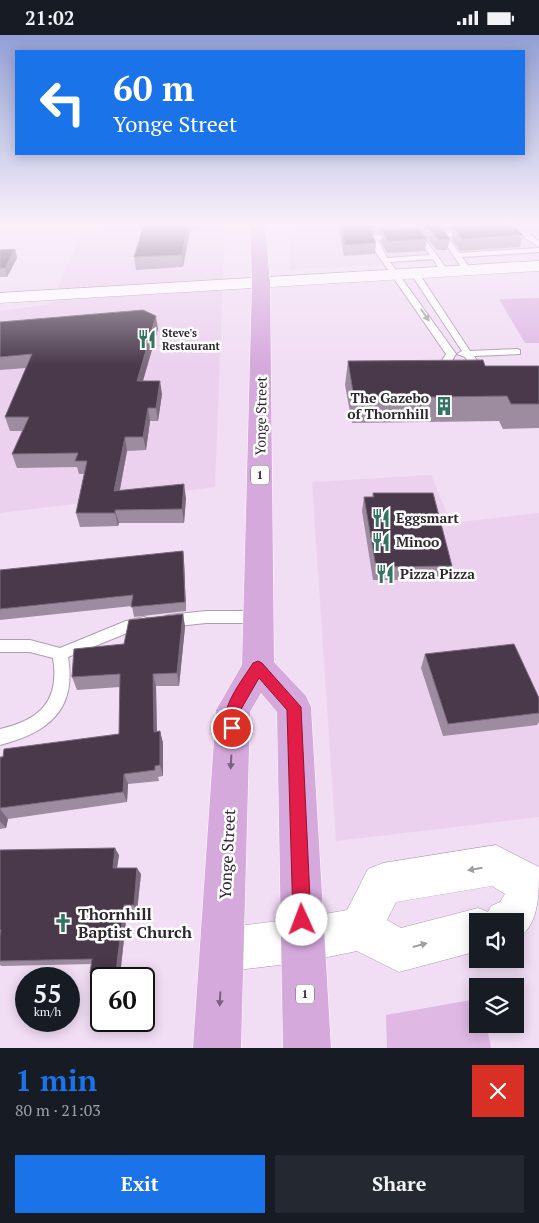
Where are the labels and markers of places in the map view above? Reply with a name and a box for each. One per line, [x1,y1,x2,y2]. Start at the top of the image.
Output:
place label: Steve's Restaurant [162,326,221,353]
restaurant icon: Steve's Restaurant [136,328,158,350]
place label: The Gazebo of Thornhill [347,388,429,423]
building icon: The Gazebo of Thornhill [433,395,455,417]
restaurant icon: Eggsmart [370,507,392,529]
place label: Eggsmart [396,508,459,527]
restaurant icon: Minoo [370,531,392,553]
place label: Minoo [396,532,439,551]
restaurant icon: Pizza Pizza [374,563,396,585]
place label: Pizza Pizza [400,564,475,583]
pin [211,707,253,749]
place label: Thornhill Baptist Church [78,903,193,943]
church icon: Thornhill Baptist Church [52,912,74,934]

